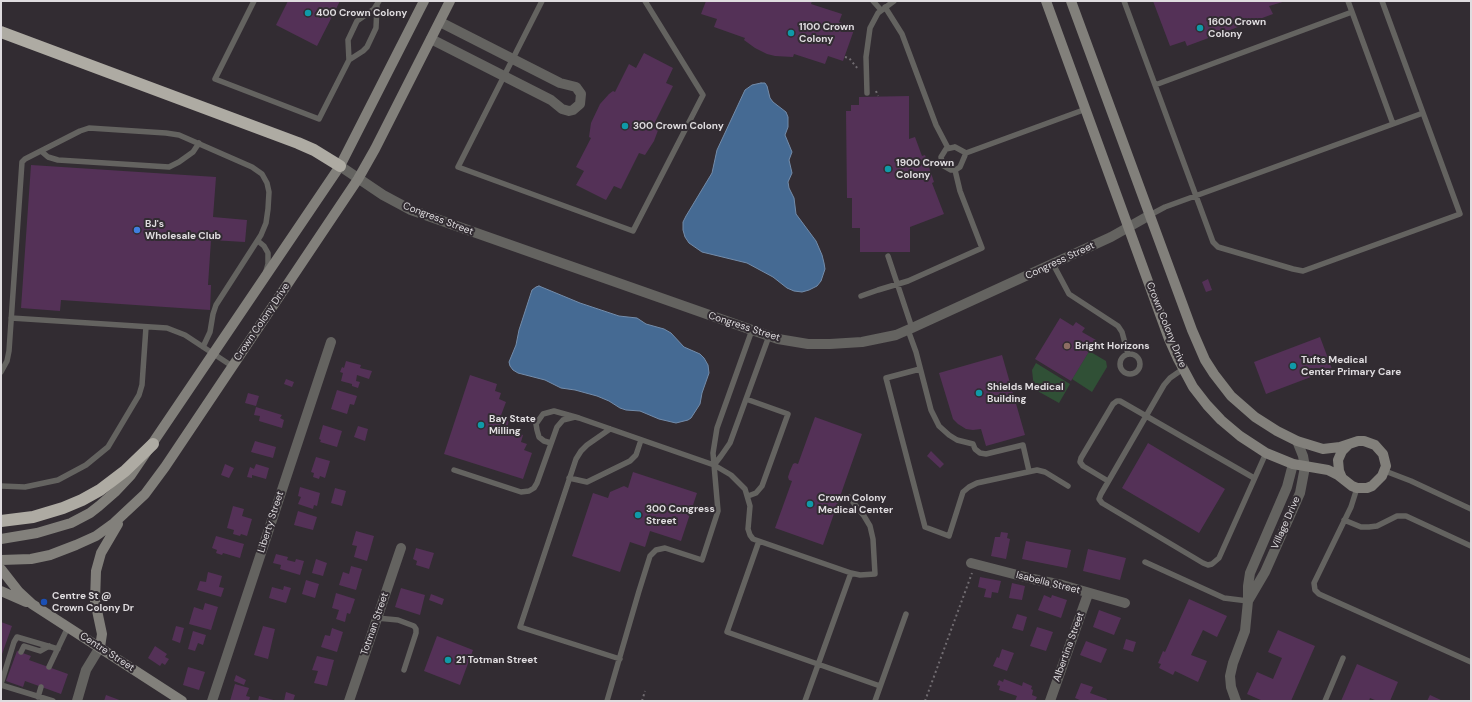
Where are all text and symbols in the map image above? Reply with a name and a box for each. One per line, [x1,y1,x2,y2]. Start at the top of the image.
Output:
place label: 400 Crown Colony [316,7,407,19]
marker: 400 Crown Colony [303,8,313,18]
place label: 1600 Crown Colony [1208,16,1266,40]
place label: 1100 Crown Colony [799,21,854,44]
marker: 1600 Crown Colony [1195,23,1205,33]
marker: 1100 Crown Colony [786,28,796,38]
place label: 300 Crown Colony [633,120,724,132]
marker: 300 Crown Colony [620,121,630,131]
place label: 1900 Crown Colony [896,157,954,180]
marker: 1900 Crown Colony [883,164,893,174]
street label: Congress Street [401,200,475,238]
place label: BJ's Wholesale Club [145,218,221,242]
marker: BJ's Wholesale Club [132,225,142,235]
street label: Congress Street [1024,240,1096,282]
street label: Crown Colony Drive [1143,280,1189,370]
street label: Crown Colony Drive [232,281,292,363]
street label: Congress Street [707,310,781,344]
place label: Bright Horizons [1075,340,1150,352]
marker: Bright Horizons [1062,341,1072,351]
place label: Tufts Medical Center Primary Care [1301,354,1401,378]
marker: Tufts Medical Center Primary Care [1288,361,1298,371]
place label: Shields Medical Building [987,381,1064,404]
marker: Shields Medical Building [974,388,984,398]
place label: Bay State Milling [489,413,536,436]
marker: Bay State Milling [476,420,486,430]
street label: Liberty Street [255,490,287,554]
place label: Crown Colony Medical Center [818,492,893,516]
street label: Village Drive [1269,495,1303,551]
marker: Crown Colony Medical Center [805,499,815,509]
place label: 300 Congress Street [646,503,715,526]
marker: 300 Congress Street [633,510,643,520]
street label: Isabella Street [1015,569,1081,597]
place label: Centre St @ Crown Colony Dr [52,590,134,614]
street label: Totman Street [359,591,391,657]
marker: Centre St @ Crown Colony Dr [39,597,49,607]
street label: Albertina Street [1051,611,1087,683]
street label: Centre Street [77,630,137,674]
place label: 21 Totman Street [456,654,538,666]
marker: 21 Totman Street [443,655,453,665]

